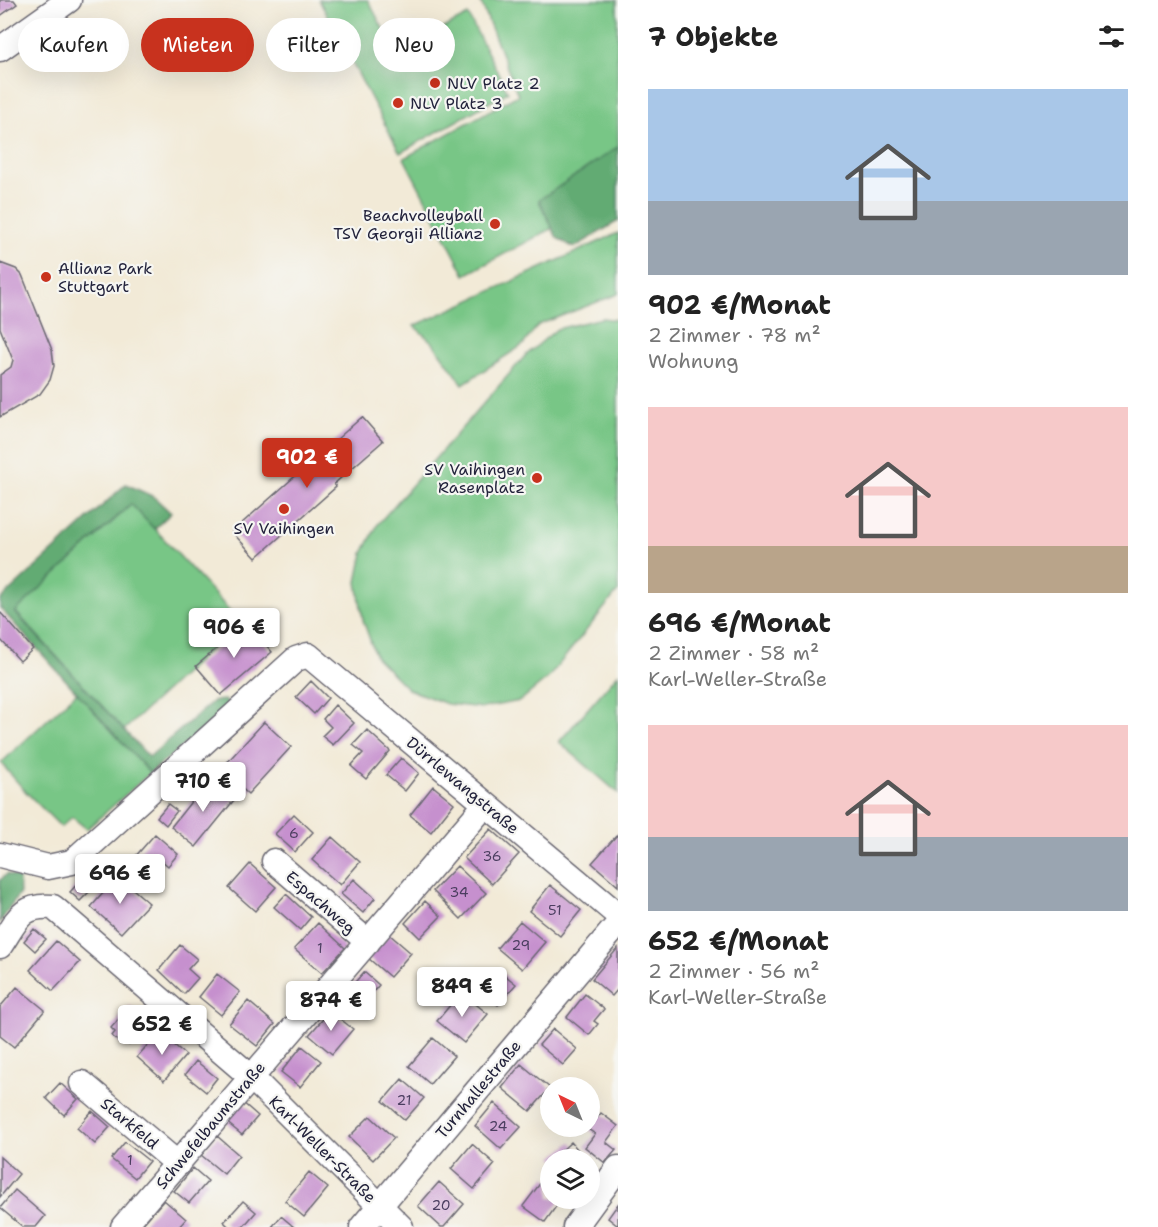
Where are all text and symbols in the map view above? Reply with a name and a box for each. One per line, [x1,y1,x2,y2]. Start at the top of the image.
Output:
chip: Kaufen [18,18,129,72]
chip: Mieten [141,18,254,72]
chip: Filter [266,18,361,72]
chip: Neu [373,18,455,72]
text: 7 Objekte [648,19,778,54]
icon: filters [1095,20,1128,53]
place label: NLV Platz 2 [447,73,540,94]
marker: NLV Platz 2 [428,76,442,90]
place label: NLV Platz 3 [410,93,503,114]
marker: NLV Platz 3 [391,96,405,110]
icon: home [834,128,942,236]
place label: Beachvolleyball TSV Georgii Allianz [333,205,483,244]
marker: Beachvolleyball TSV Georgii Allianz [488,217,502,231]
place label: Allianz Park Stuttgart [58,258,152,297]
marker: Allianz Park Stuttgart [39,270,53,284]
text: 902 €/Monat [648,287,831,322]
text: 2 Zimmer · 78 m² [648,322,821,348]
text: Wohnung [648,348,739,374]
pin: 902 € [265,438,349,489]
text: 902 € [276,444,338,470]
icon: home [834,446,942,554]
place label: SV Vaihingen Rasenplatz [424,459,525,498]
marker: SV Vaihingen Rasenplatz [530,471,544,485]
marker: SV Vaihingen [277,502,291,516]
place label: SV Vaihingen [234,518,335,539]
text: 696 €/Monat [648,605,831,640]
pin: 906 € [192,608,276,659]
text: 906 € [203,614,265,640]
text: 2 Zimmer · 58 m² [648,640,819,666]
text: Karl-Weller-Straße [648,666,827,692]
street label: Dürrlewangstraße [402,732,523,839]
pin: 710 € [161,762,245,813]
icon: home [834,764,942,872]
text: 710 € [175,768,231,794]
house number: 6 [289,824,299,842]
house number: 36 [482,847,502,865]
pin: 696 € [78,854,162,905]
text: 696 € [89,860,151,886]
street label: Espachweg [281,866,360,939]
house number: 34 [449,883,469,901]
house number: 51 [548,901,562,919]
text: 652 €/Monat [648,923,829,958]
house number: 29 [512,936,530,954]
house number: 1 [317,939,323,957]
text: 2 Zimmer · 56 m² [648,958,819,984]
pin: 849 € [420,967,504,1018]
text: 849 € [431,973,493,999]
pin: 874 € [289,981,373,1032]
text: Karl-Weller-Straße [648,984,827,1010]
text: 874 € [300,987,362,1013]
pin: 652 € [120,1005,204,1056]
text: 652 € [132,1011,192,1037]
street label: Turnhallestraße [431,1036,526,1143]
street label: Schwefelbaumstraße [151,1057,270,1193]
north arrow [540,1077,600,1137]
map controls [540,1077,600,1209]
street label: Karl-Weller-Straße [265,1091,381,1207]
house number: 21 [397,1091,411,1109]
street label: Starkfeld [96,1093,163,1154]
house number: 24 [489,1117,508,1135]
button: layers [540,1149,600,1209]
house number: 1 [127,1151,133,1169]
house number: 20 [431,1196,451,1214]

